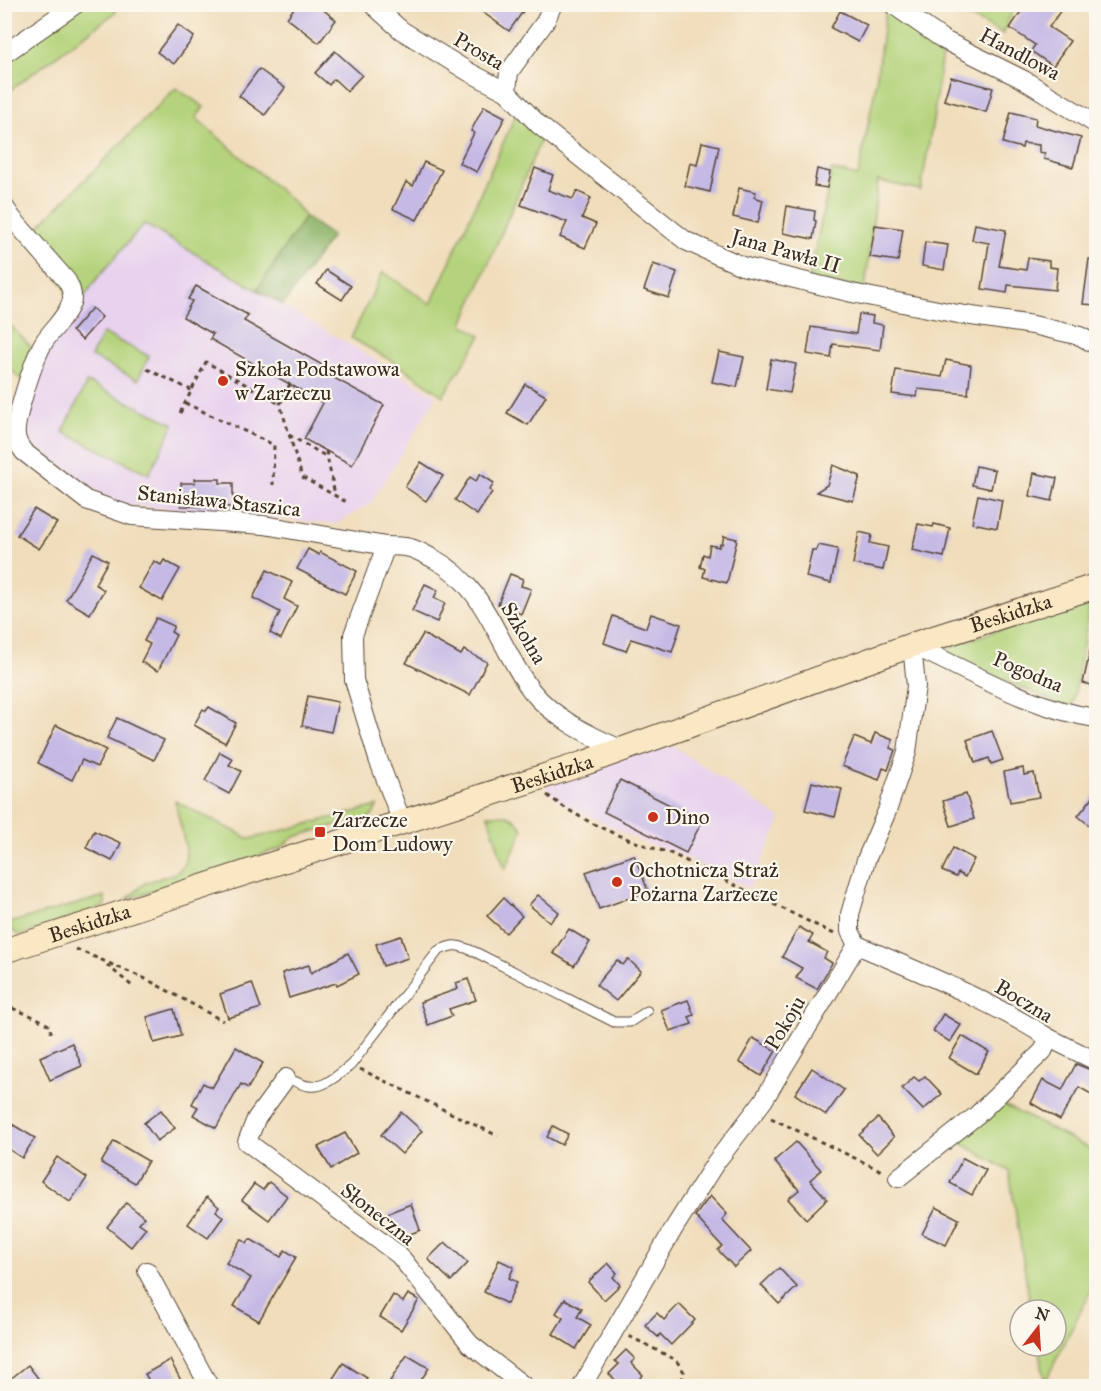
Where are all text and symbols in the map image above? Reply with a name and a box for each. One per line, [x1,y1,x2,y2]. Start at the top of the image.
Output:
street label: Handlowa [975,22,1065,86]
street label: Prosta [449,26,509,76]
street label: Jana Pawła II [726,222,844,279]
place label: Szkoła Podstawowa w Zarzeczu [235,356,400,406]
marker: Szkoła Podstawowa w Zarzeczu [216,374,230,388]
street label: Stanisława Staszica [136,480,302,523]
street label: Beskidzka [966,588,1055,639]
street label: Szkolna [495,597,553,669]
street label: Pogodna [989,646,1067,698]
street label: Beskidzka [508,748,597,799]
place label: Dino [665,804,710,830]
place label: Zarzecze Dom Ludowy [332,807,454,857]
marker: Dino [646,810,660,824]
marker: Zarzecze Dom Ludowy [313,825,327,839]
place label: Ochotnicza Straż Pożarna Zarzecze [629,857,779,907]
marker: Ochotnicza Straż Pożarna Zarzecze [610,875,624,889]
street label: Beskidzka [45,898,134,949]
street label: Boczna [990,974,1058,1029]
street label: Pokoju [759,991,811,1055]
street label: Słoneczna [336,1177,421,1251]
north arrow [1008,1298,1068,1358]
text: N [1033,1303,1052,1325]

